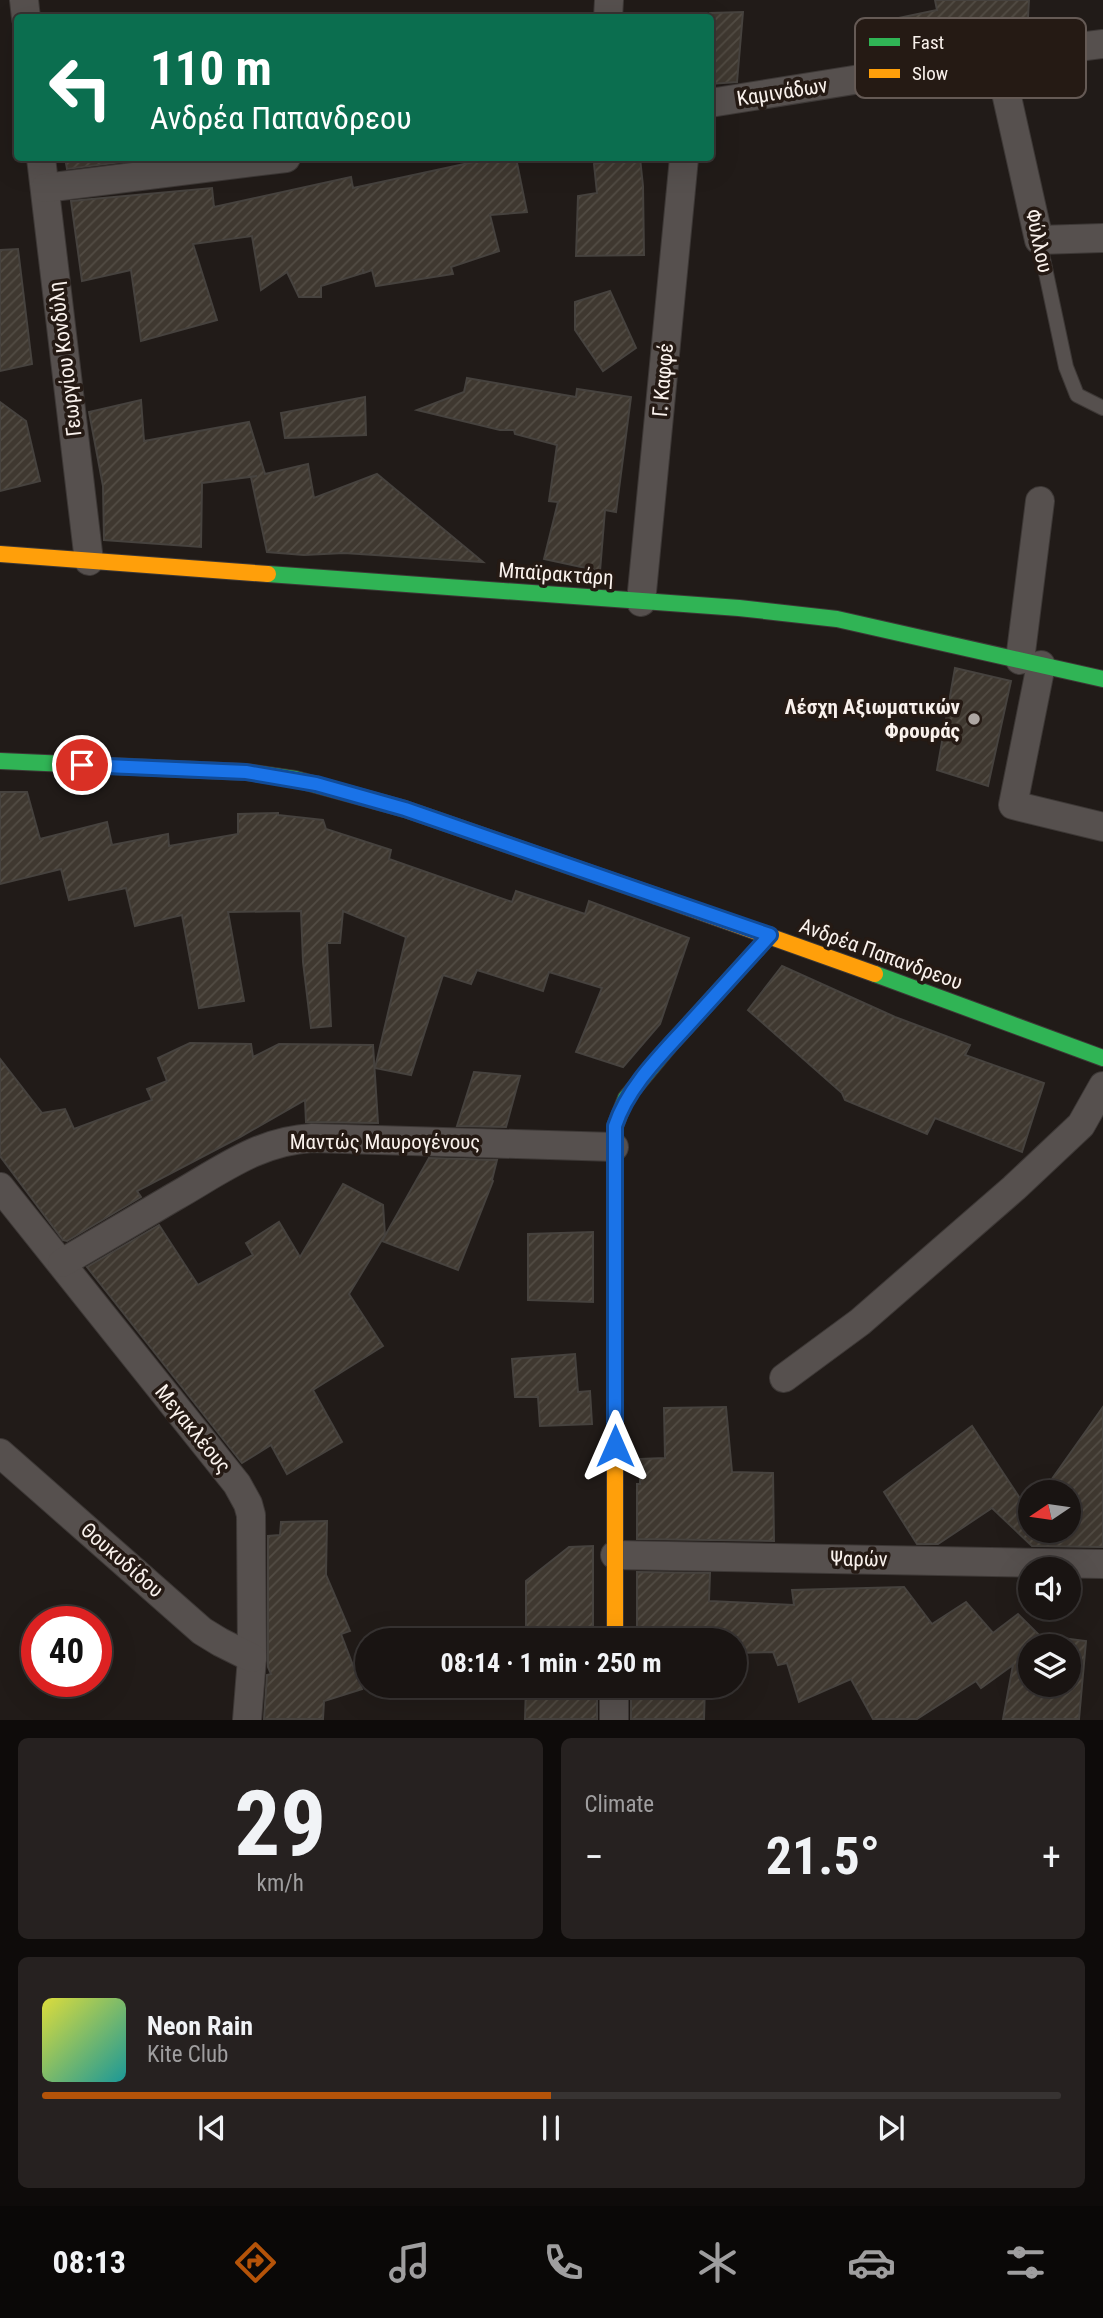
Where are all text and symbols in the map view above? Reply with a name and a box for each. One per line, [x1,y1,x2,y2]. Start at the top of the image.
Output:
legend [855,18,1086,98]
text: Fast [912,31,944,54]
text: 110 m [150,40,272,97]
icon: left [35,42,126,133]
text: Slow [912,62,948,85]
street label: Καμινάδων [735,73,829,111]
text: Ανδρέα Παπανδρεου [150,99,412,137]
street label: Φύλλου [1021,207,1057,275]
street label: Γεωργίου Κονδύλη [44,280,86,438]
street label: Γ. Καφφέ [648,342,678,418]
street label: Μπαϊρακτάρη [498,558,614,590]
place label: Λέσχη Αξιωματικών Φρουράς [785,695,961,743]
marker: Λέσχη Αξιωματικών Φρουράς [966,711,982,727]
pin [52,735,112,795]
icon: arrive [63,746,101,784]
street label: Ανδρέα Παπανδρεου [796,913,966,995]
street label: Μαντώς Μαυρογένους [290,1130,480,1154]
street label: Μεγακλέους [150,1380,236,1478]
position arrow [578,1409,652,1483]
north arrow [1018,1480,1082,1544]
map controls [1018,1480,1081,1697]
street label: Θουκυδίδου [76,1518,168,1602]
street label: Ψαρών [830,1547,888,1571]
button: sound [1018,1557,1081,1620]
speed limit sign: 40 [21,1606,112,1697]
button: layers [1018,1634,1081,1697]
text: 08:14 · 1 min · 250 m [441,1648,661,1678]
text: 29 [234,1771,326,1877]
text: Climate [585,1791,654,1818]
text: 21.5° [766,1826,880,1887]
text: − [585,1835,604,1879]
text: + [1042,1835,1061,1879]
text: km/h [257,1870,304,1897]
text: Neon Rain [147,2011,253,2041]
text: Kite Club [147,2041,228,2068]
icon: previous [193,2109,231,2147]
icon: pause [532,2109,570,2147]
icon: next [872,2109,910,2147]
icon: directions [231,2238,280,2287]
icon: music [385,2238,434,2287]
icon: phone [539,2238,588,2287]
icon: climate [693,2238,742,2287]
icon: car [847,2238,896,2287]
icon: filters [1001,2238,1050,2287]
text: 08:13 [53,2243,126,2281]

